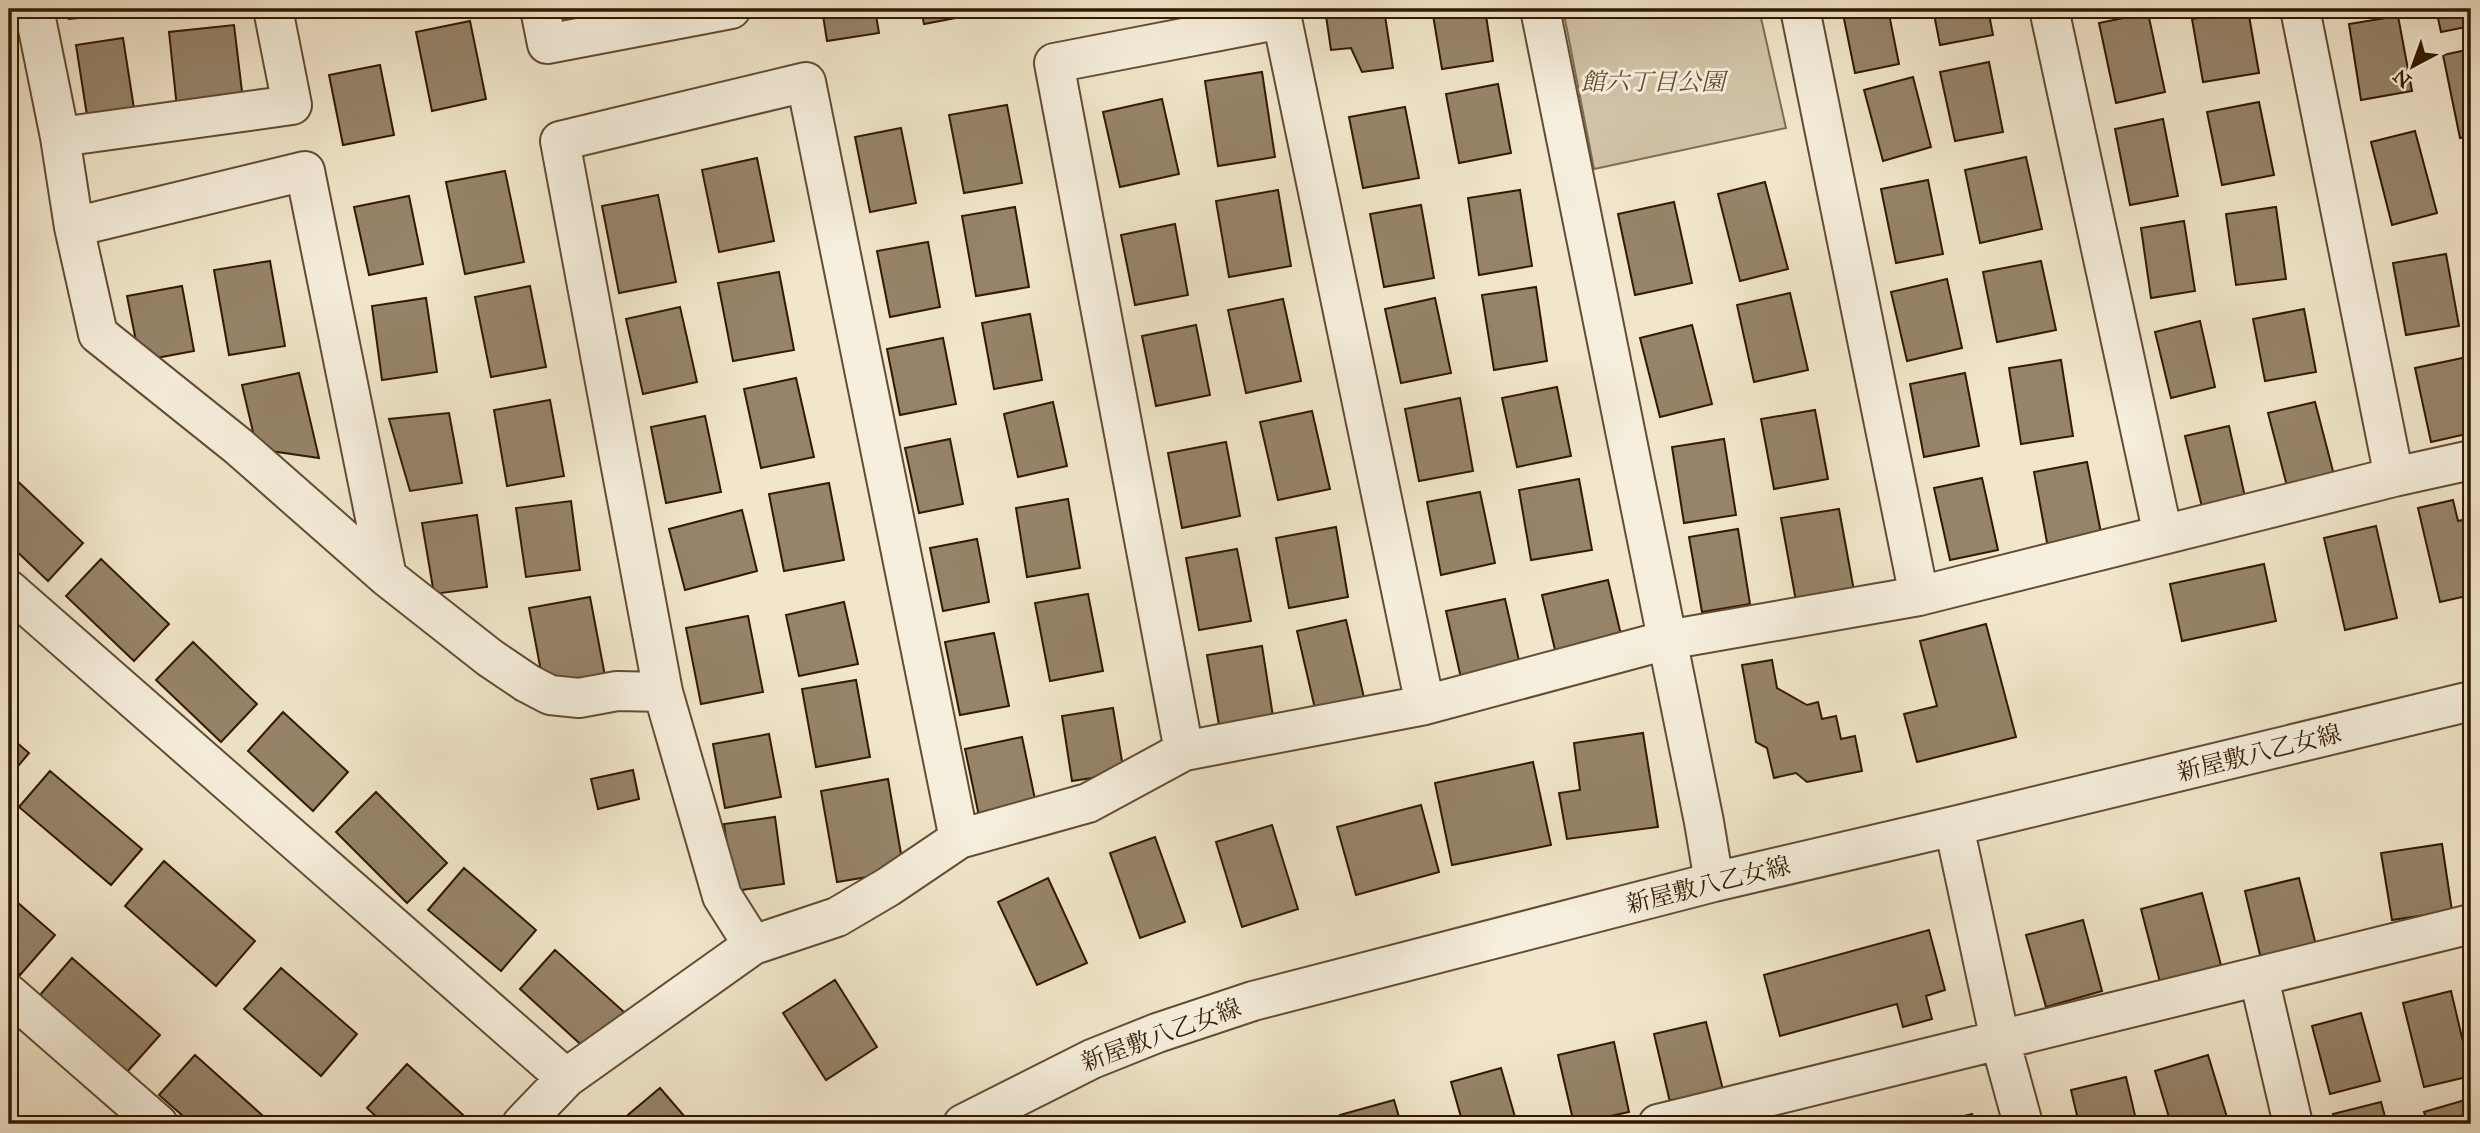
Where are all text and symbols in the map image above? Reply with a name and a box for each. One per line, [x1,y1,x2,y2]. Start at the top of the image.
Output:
north arrow [2378,32,2448,102]
text: N [2389,64,2416,92]
park label: 館六丁目公園 [1581,67,1729,97]
street label: 新屋敷八乙女線 [2174,718,2344,788]
street label: 新屋敷八乙女線 [1623,850,1793,920]
street label: 新屋敷八乙女線 [1077,992,1245,1078]

